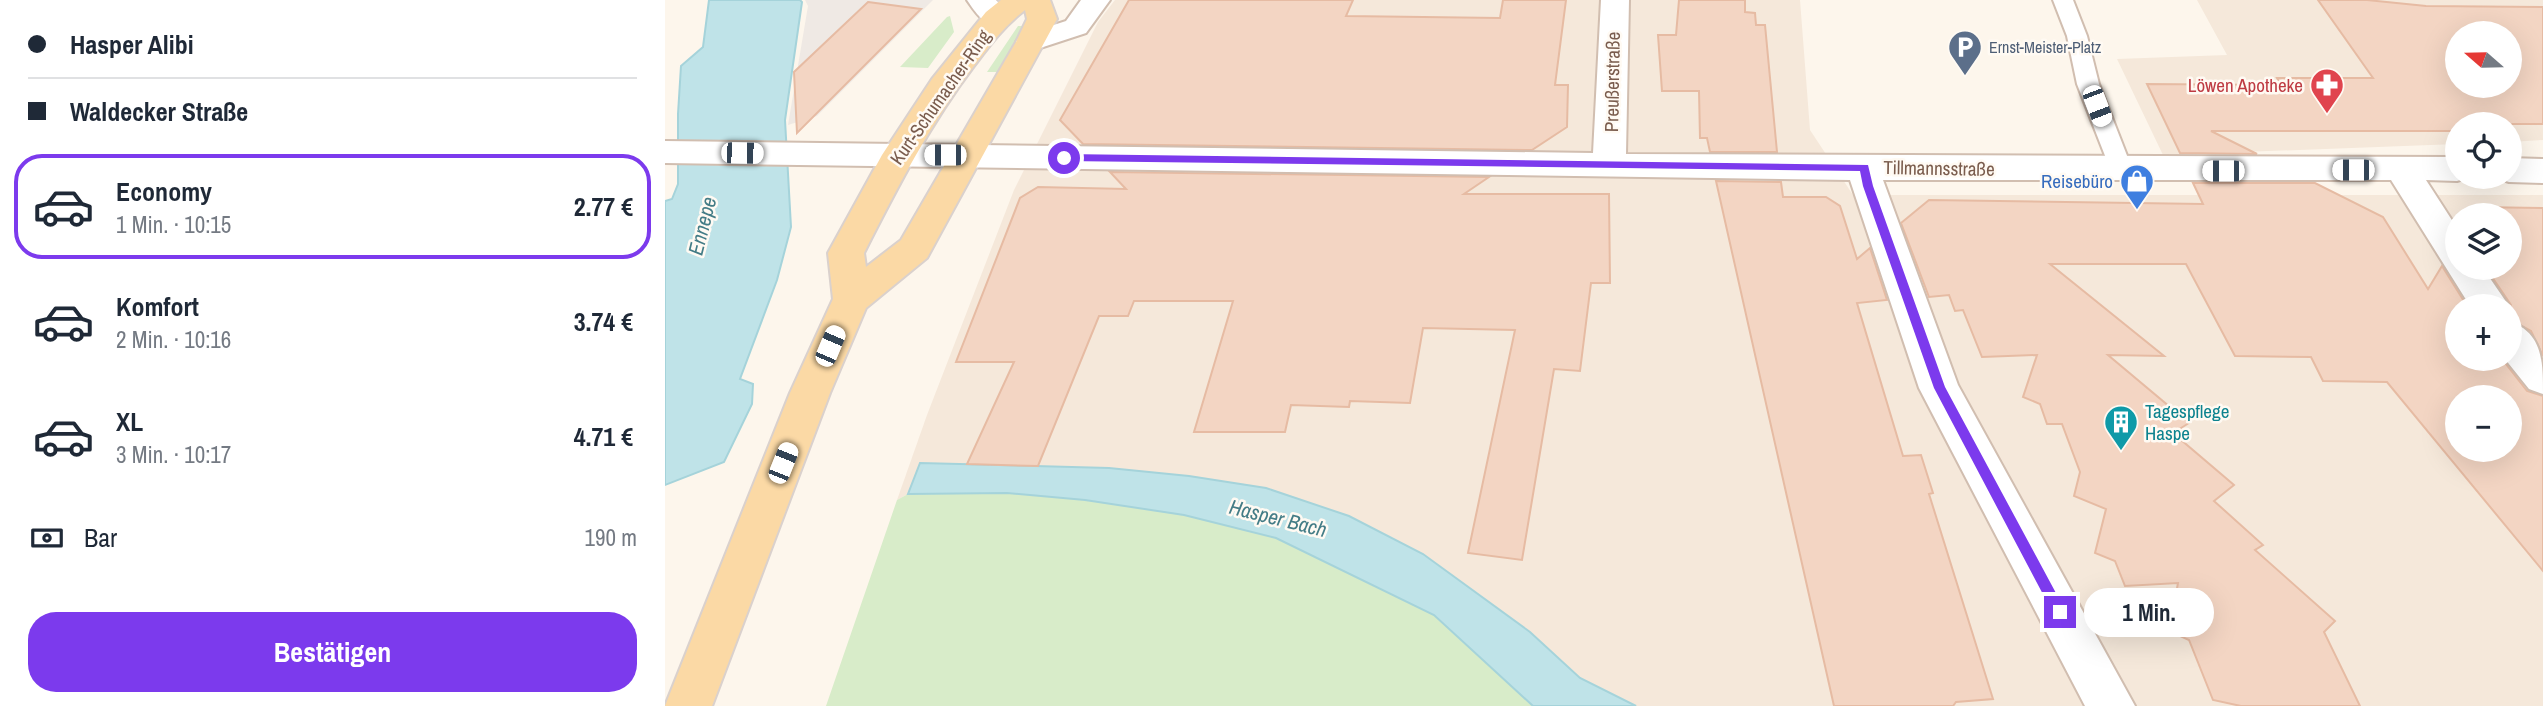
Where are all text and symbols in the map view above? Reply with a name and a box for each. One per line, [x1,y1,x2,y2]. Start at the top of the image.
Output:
north arrow [2445,21,2522,98]
map controls [2445,21,2522,462]
street label: Kurt-Schumacher-Ring [884,24,997,170]
text: Hasper Alibi [70,27,194,62]
parking icon: Ernst-Meister-Platz [1946,28,1984,77]
street label: Preußerstraße [1598,32,1626,132]
place label: Ernst-Meister-Platz [1989,36,2102,58]
pharmacy icon: Löwen Apotheke [2308,66,2346,115]
place label: Löwen Apotheke [2188,72,2303,98]
car [2080,83,2115,129]
text: Waldecker Straße [70,94,248,129]
button: locate [2445,112,2522,189]
car [721,142,764,164]
route start [1048,142,1080,174]
car [925,145,967,166]
street label: Tillmannsstraße [1883,154,1995,182]
car [2333,160,2375,181]
car [2203,161,2245,182]
shop icon: Reisebüro [2118,162,2156,211]
place label: Reisebüro [2041,168,2113,194]
text: Economy [116,174,212,209]
icon: car [32,175,95,238]
text: 2.77 € [574,189,633,224]
water label: Ennepe [681,194,723,258]
button: layers [2445,203,2522,280]
text: 1 Min. · 10:15 [116,209,231,240]
text: Komfort [116,289,199,324]
icon: car [32,290,95,353]
button: + [2445,294,2522,371]
text: 3.74 € [574,304,633,339]
car [813,323,848,369]
text: 2 Min. · 10:16 [116,324,231,355]
button: − [2445,385,2522,462]
place label: Tagespflege Haspe [2145,398,2229,446]
building icon: Tagespflege Haspe [2102,403,2140,452]
text: XL [116,404,143,439]
icon: car [32,405,95,468]
text: 4.71 € [574,419,633,454]
text: 3 Min. · 10:17 [116,439,231,470]
car [766,440,801,486]
water label: Hasper Bach [1226,492,1330,544]
icon: cash [28,519,66,557]
text: Bar [84,520,117,555]
text: 190 m [585,522,637,553]
callout: 1 Min. [2085,588,2214,636]
route end [2044,596,2076,628]
text: 1 Min. [2122,597,2176,628]
button: Bestätigen [28,612,637,692]

